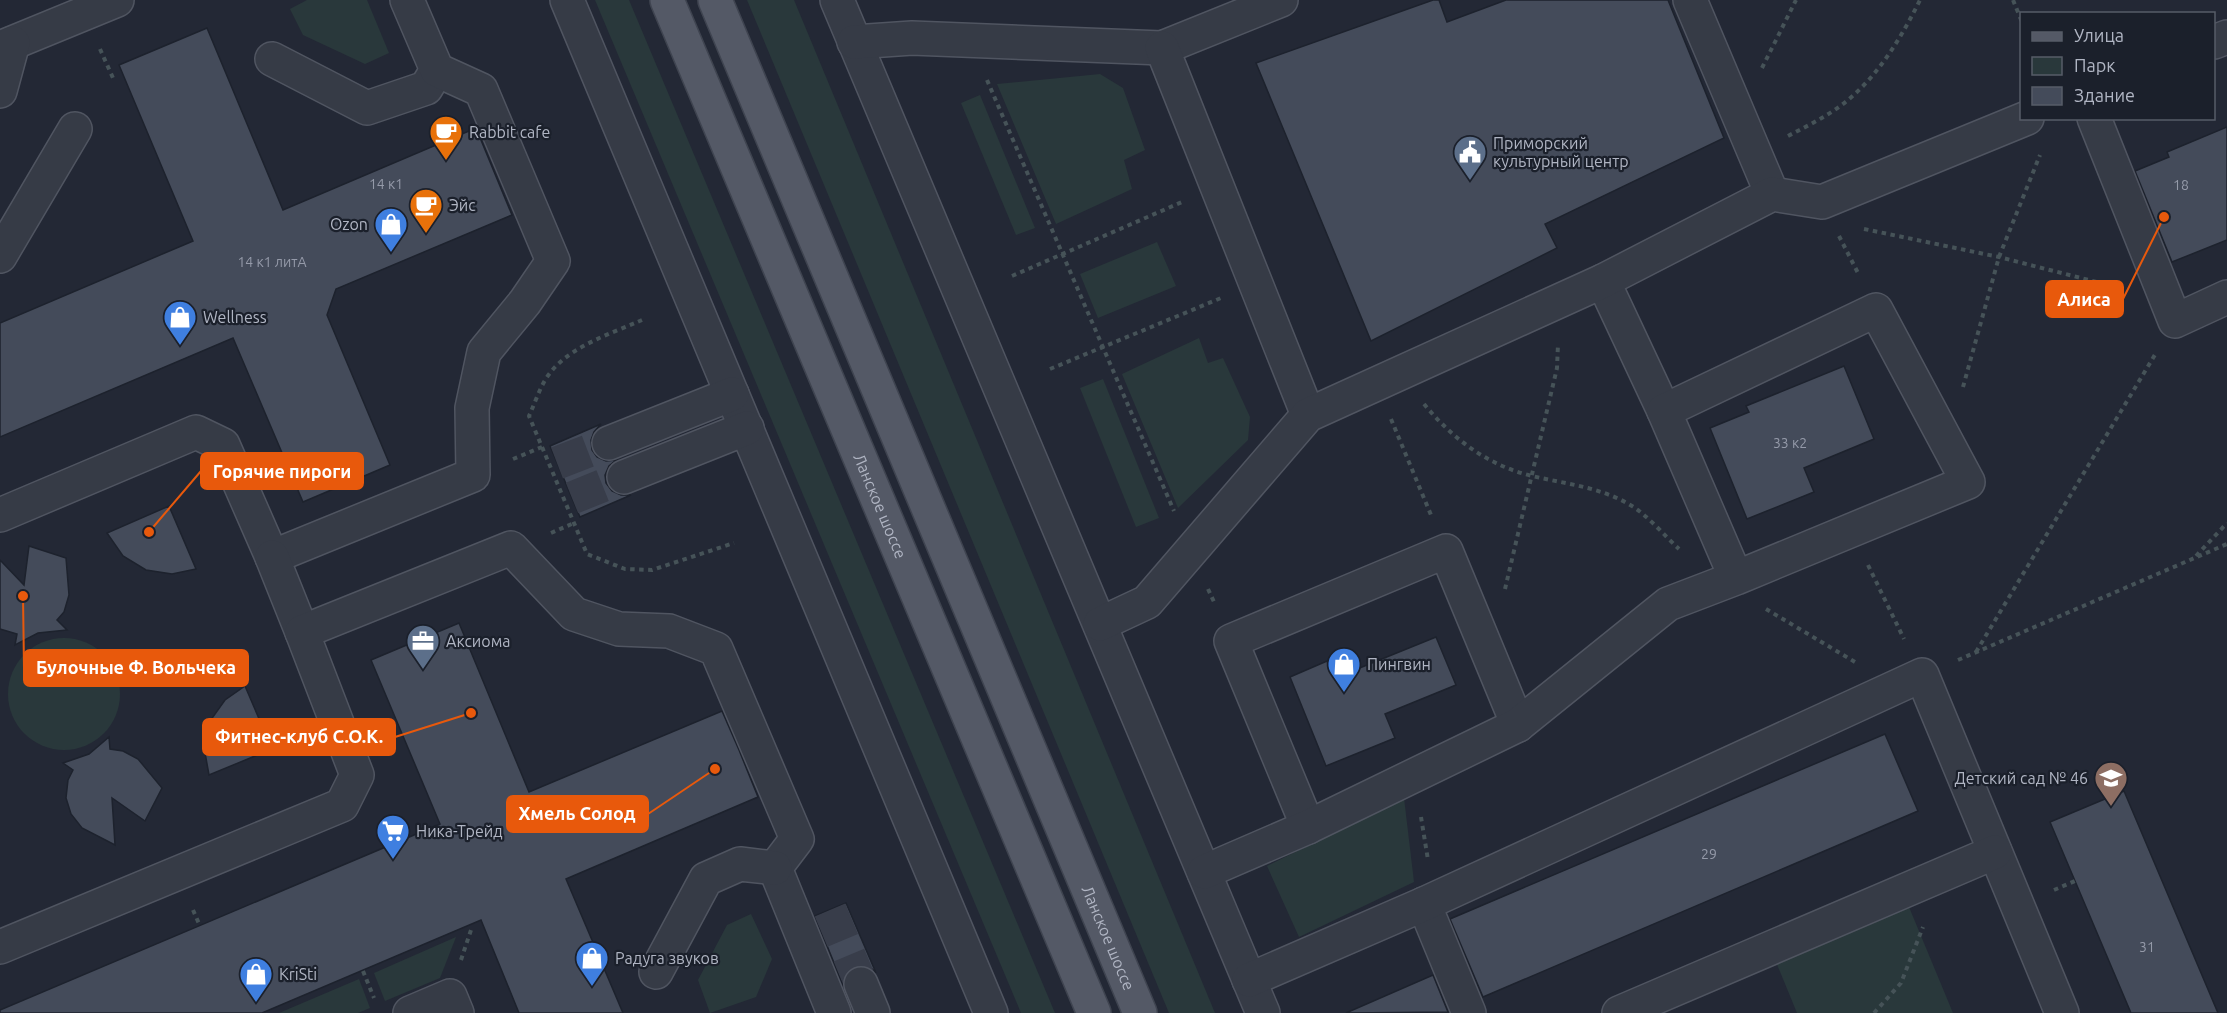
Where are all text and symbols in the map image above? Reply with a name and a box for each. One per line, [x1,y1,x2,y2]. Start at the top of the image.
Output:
legend [2020,12,2215,120]
text: Улица [2074,25,2124,45]
text: Парк [2074,55,2115,75]
text: Здание [2074,85,2135,105]
cafe icon: Rabbit cafe [428,114,464,161]
place label: Rabbit cafe [469,123,550,141]
public building icon: Приморский культурный центр [1452,134,1488,181]
place label: Приморский культурный центр [1493,134,1629,170]
house number: 14 к1 [369,176,403,192]
house number: 18 [2173,177,2189,193]
cafe icon: Эйс [408,187,444,234]
place label: Эйс [449,196,476,214]
shop icon: Ozon [373,206,409,253]
place label: Ozon [330,215,368,233]
house number: 14 к1 литА [237,254,307,270]
callout: Алиса [2046,281,2123,317]
text: Алиса [2057,289,2111,309]
shop icon: Wellness [162,299,198,346]
place label: Wellness [203,308,267,326]
house number: 33 к2 [1773,435,1807,451]
street label: Ланское шоссе [850,451,910,561]
callout: Горячие пироги [201,453,363,489]
text: Горячие пироги [213,461,351,481]
office icon: Аксиома [405,623,441,670]
place label: Аксиома [446,632,511,650]
shop icon: Пингвин [1326,646,1362,693]
callout: Булочные Ф. Вольчека [24,650,248,686]
place label: Пингвин [1367,655,1431,673]
text: Булочные Ф. Вольчека [36,657,236,677]
callout: Фитнес-клуб С.О.К. [203,719,395,755]
text: Фитнес-клуб С.О.К. [215,726,383,746]
school or university icon: Детский сад № 46 [2093,760,2129,807]
place label: Детский сад № 46 [1955,769,2088,787]
callout: Хмель Солод [507,796,648,832]
text: Хмель Солод [518,803,636,823]
supermarket icon: Ника-Трейд [375,813,411,860]
place label: Ника-Трейд [416,822,503,840]
house number: 29 [1701,846,1717,862]
street label: Ланское шоссе [1078,883,1138,993]
house number: 31 [2139,939,2155,955]
shop icon: Радуга звуков [574,940,610,987]
place label: Радуга звуков [615,949,719,967]
shop icon: KriSti [238,956,274,1003]
place label: KriSti [279,965,317,983]

